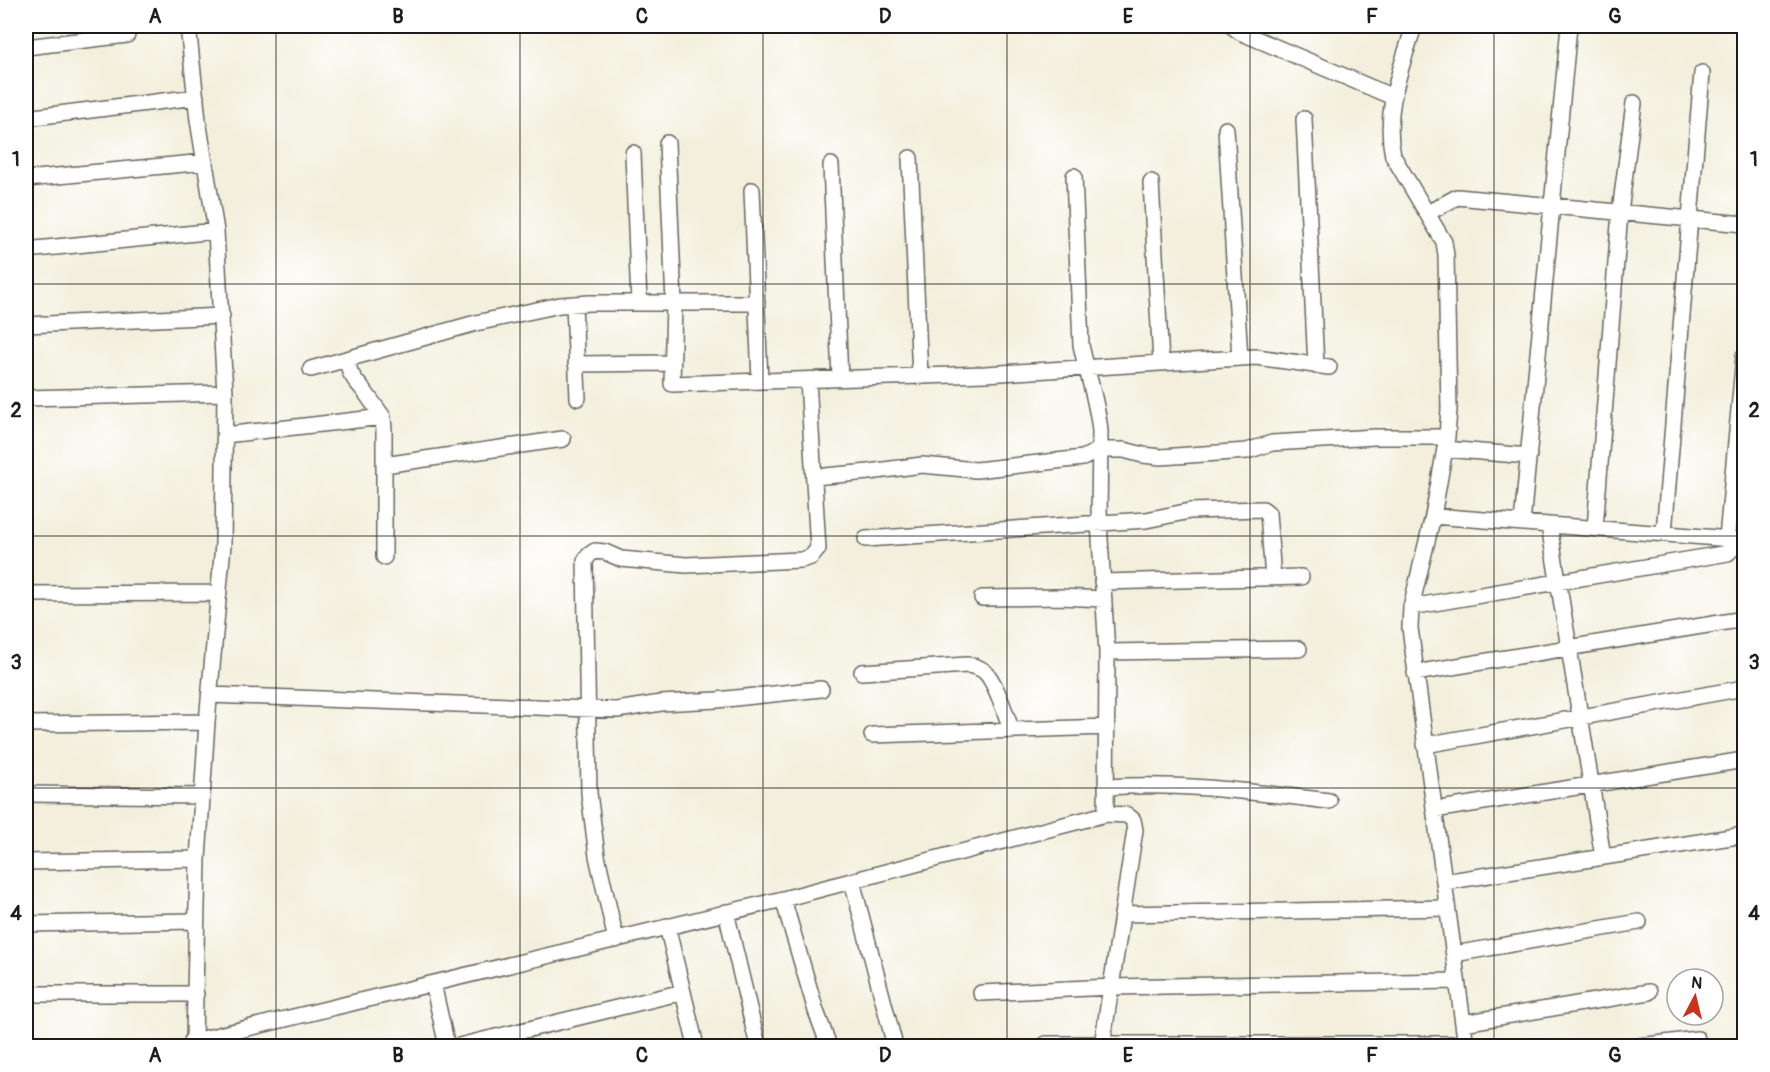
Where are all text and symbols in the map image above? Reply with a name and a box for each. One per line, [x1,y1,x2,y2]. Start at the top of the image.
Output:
text: A [149,4,162,29]
text: B [392,4,404,29]
text: C [636,4,648,29]
text: D [879,4,892,29]
text: E [1123,4,1134,29]
text: F [1366,4,1378,29]
text: G [1608,4,1622,29]
text: 1 [12,147,20,172]
text: 1 [1750,147,1758,172]
text: 2 [10,398,22,423]
text: 2 [1748,398,1760,423]
text: 3 [10,650,22,675]
text: 3 [1748,650,1760,675]
text: 4 [10,901,22,926]
text: 4 [1748,901,1760,926]
north arrow [1665,967,1725,1027]
text: N [1690,973,1703,994]
text: A [149,1043,162,1068]
text: B [392,1043,404,1068]
text: C [636,1043,648,1068]
text: D [879,1043,892,1068]
text: E [1123,1043,1134,1068]
text: F [1366,1043,1378,1068]
text: G [1608,1043,1622,1068]

